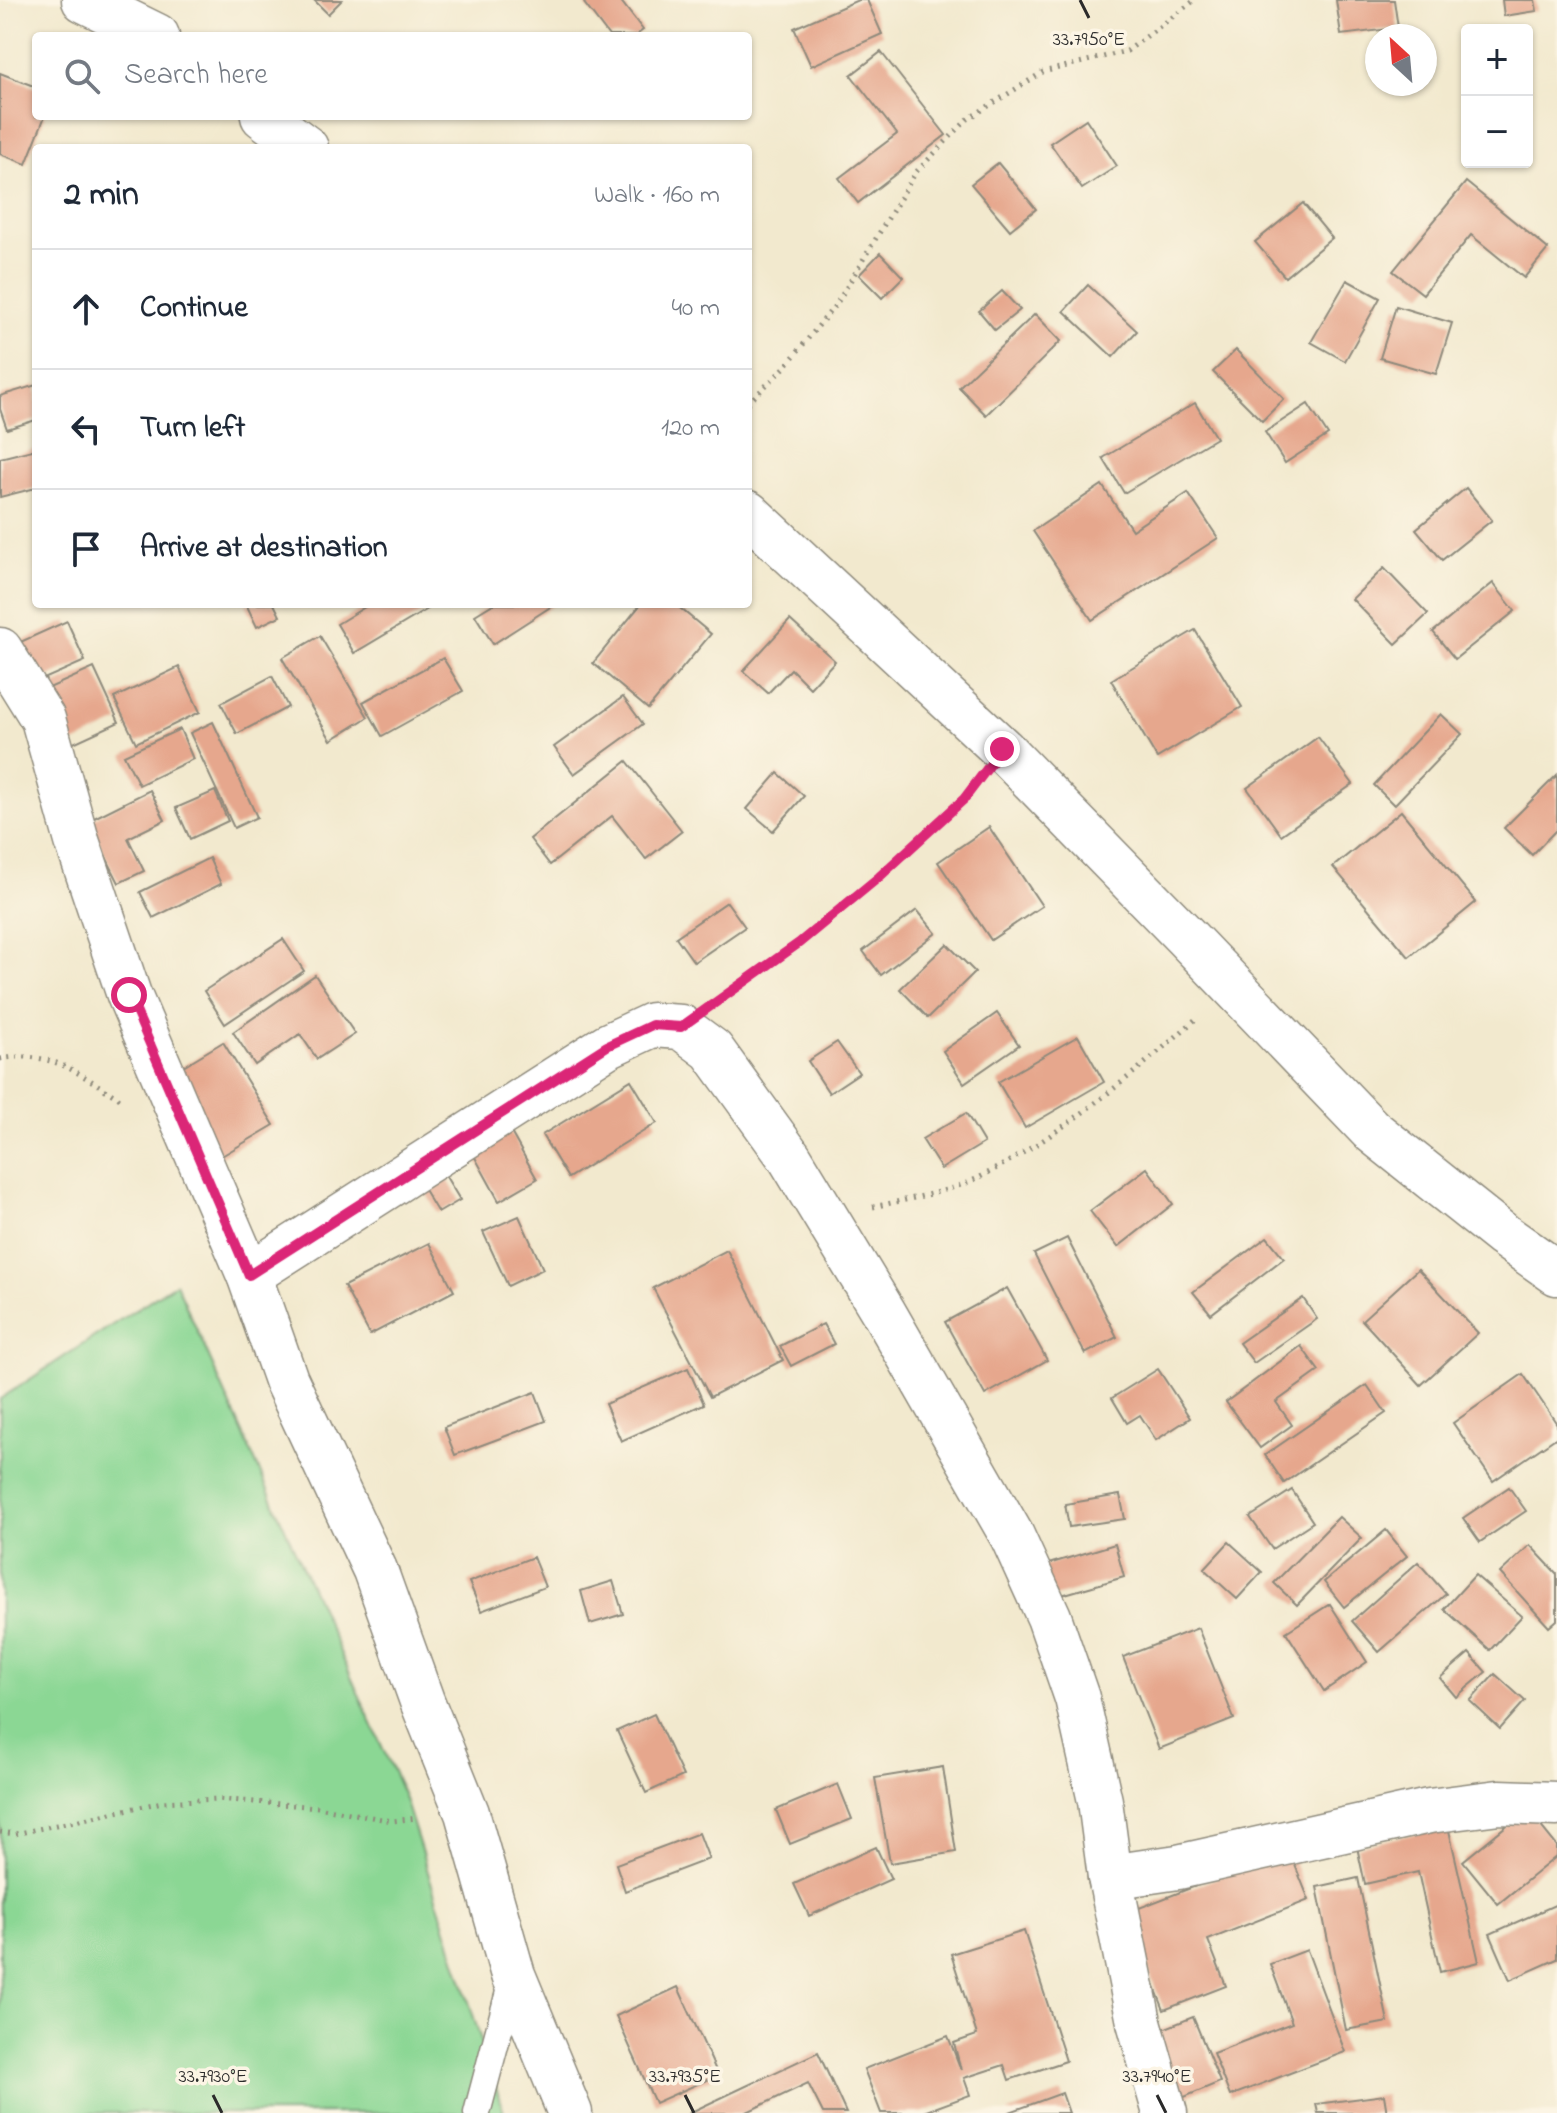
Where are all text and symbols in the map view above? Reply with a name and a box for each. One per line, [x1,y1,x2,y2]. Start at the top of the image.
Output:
north arrow [1365,24,1437,96]
map controls [1461,24,1533,168]
button: + [1461,24,1533,96]
text: 33.7950°E [1053,26,1125,55]
search box [32,32,752,120]
icon: search [60,54,104,98]
text: Search here [124,54,268,98]
button: − [1461,96,1533,168]
text: 2 min [64,171,139,221]
text: Walk · 160 m [594,177,720,215]
icon: ahead [64,287,108,331]
text: Continue [140,287,248,331]
text: 40 m [671,290,720,328]
icon: left [64,407,108,451]
text: Turn left [140,407,245,451]
text: 120 m [661,410,720,448]
icon: arrive [64,527,108,571]
text: Arrive at destination [140,527,388,571]
route end [984,731,1020,767]
route start [111,977,147,1013]
text: 33.7930°E [178,2063,248,2092]
text: 33.7935°E [649,2063,721,2092]
text: 33.7940°E [1122,2063,1192,2092]

